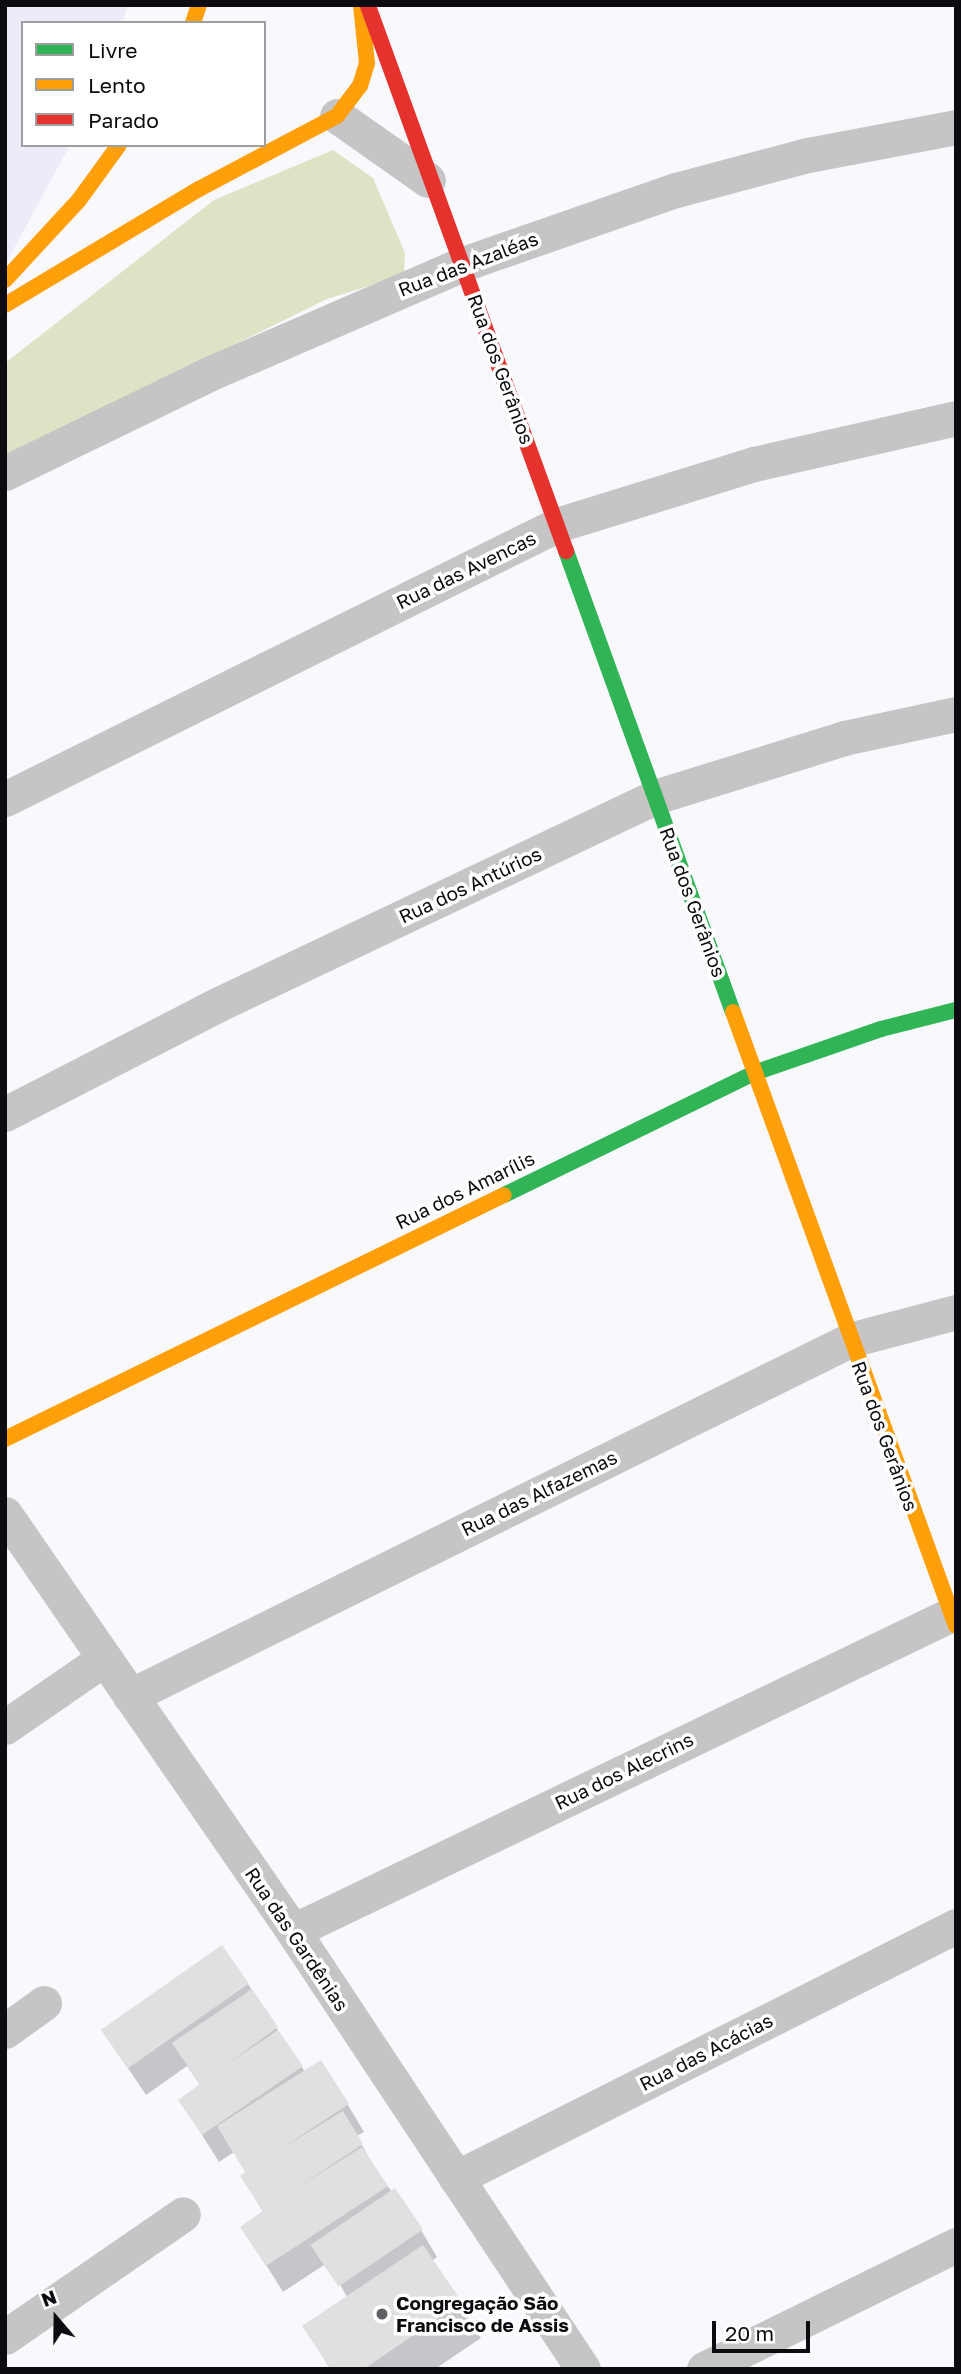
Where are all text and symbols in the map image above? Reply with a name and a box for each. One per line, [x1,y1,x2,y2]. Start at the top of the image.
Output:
legend [21,21,266,147]
text: Livre [88,37,138,63]
text: Lento [88,72,146,98]
text: Parado [88,107,159,133]
street label: Rua das Azaléas [395,227,541,301]
street label: Rua dos Gerânios [463,291,539,447]
street label: Rua das Avencas [392,526,540,614]
street label: Rua dos Gerânios [655,824,731,980]
street label: Rua dos Antúrios [395,842,545,928]
street label: Rua dos Amarílis [392,1146,538,1234]
street label: Rua dos Gerânios [847,1358,923,1514]
street label: Rua das Alfazemas [457,1445,621,1541]
street label: Rua dos Alecrins [551,1728,697,1814]
street label: Rua das Gardênias [240,1863,354,2015]
street label: Rua das Acácias [635,2009,777,2095]
north arrow [21,2283,91,2353]
text: N [38,2285,59,2311]
place label: Congregação São Francisco de Assis [396,2292,569,2336]
marker: Congregação São Francisco de Assis [374,2306,390,2322]
scale bar [716,2308,814,2352]
text: 20 m [725,2320,774,2346]

